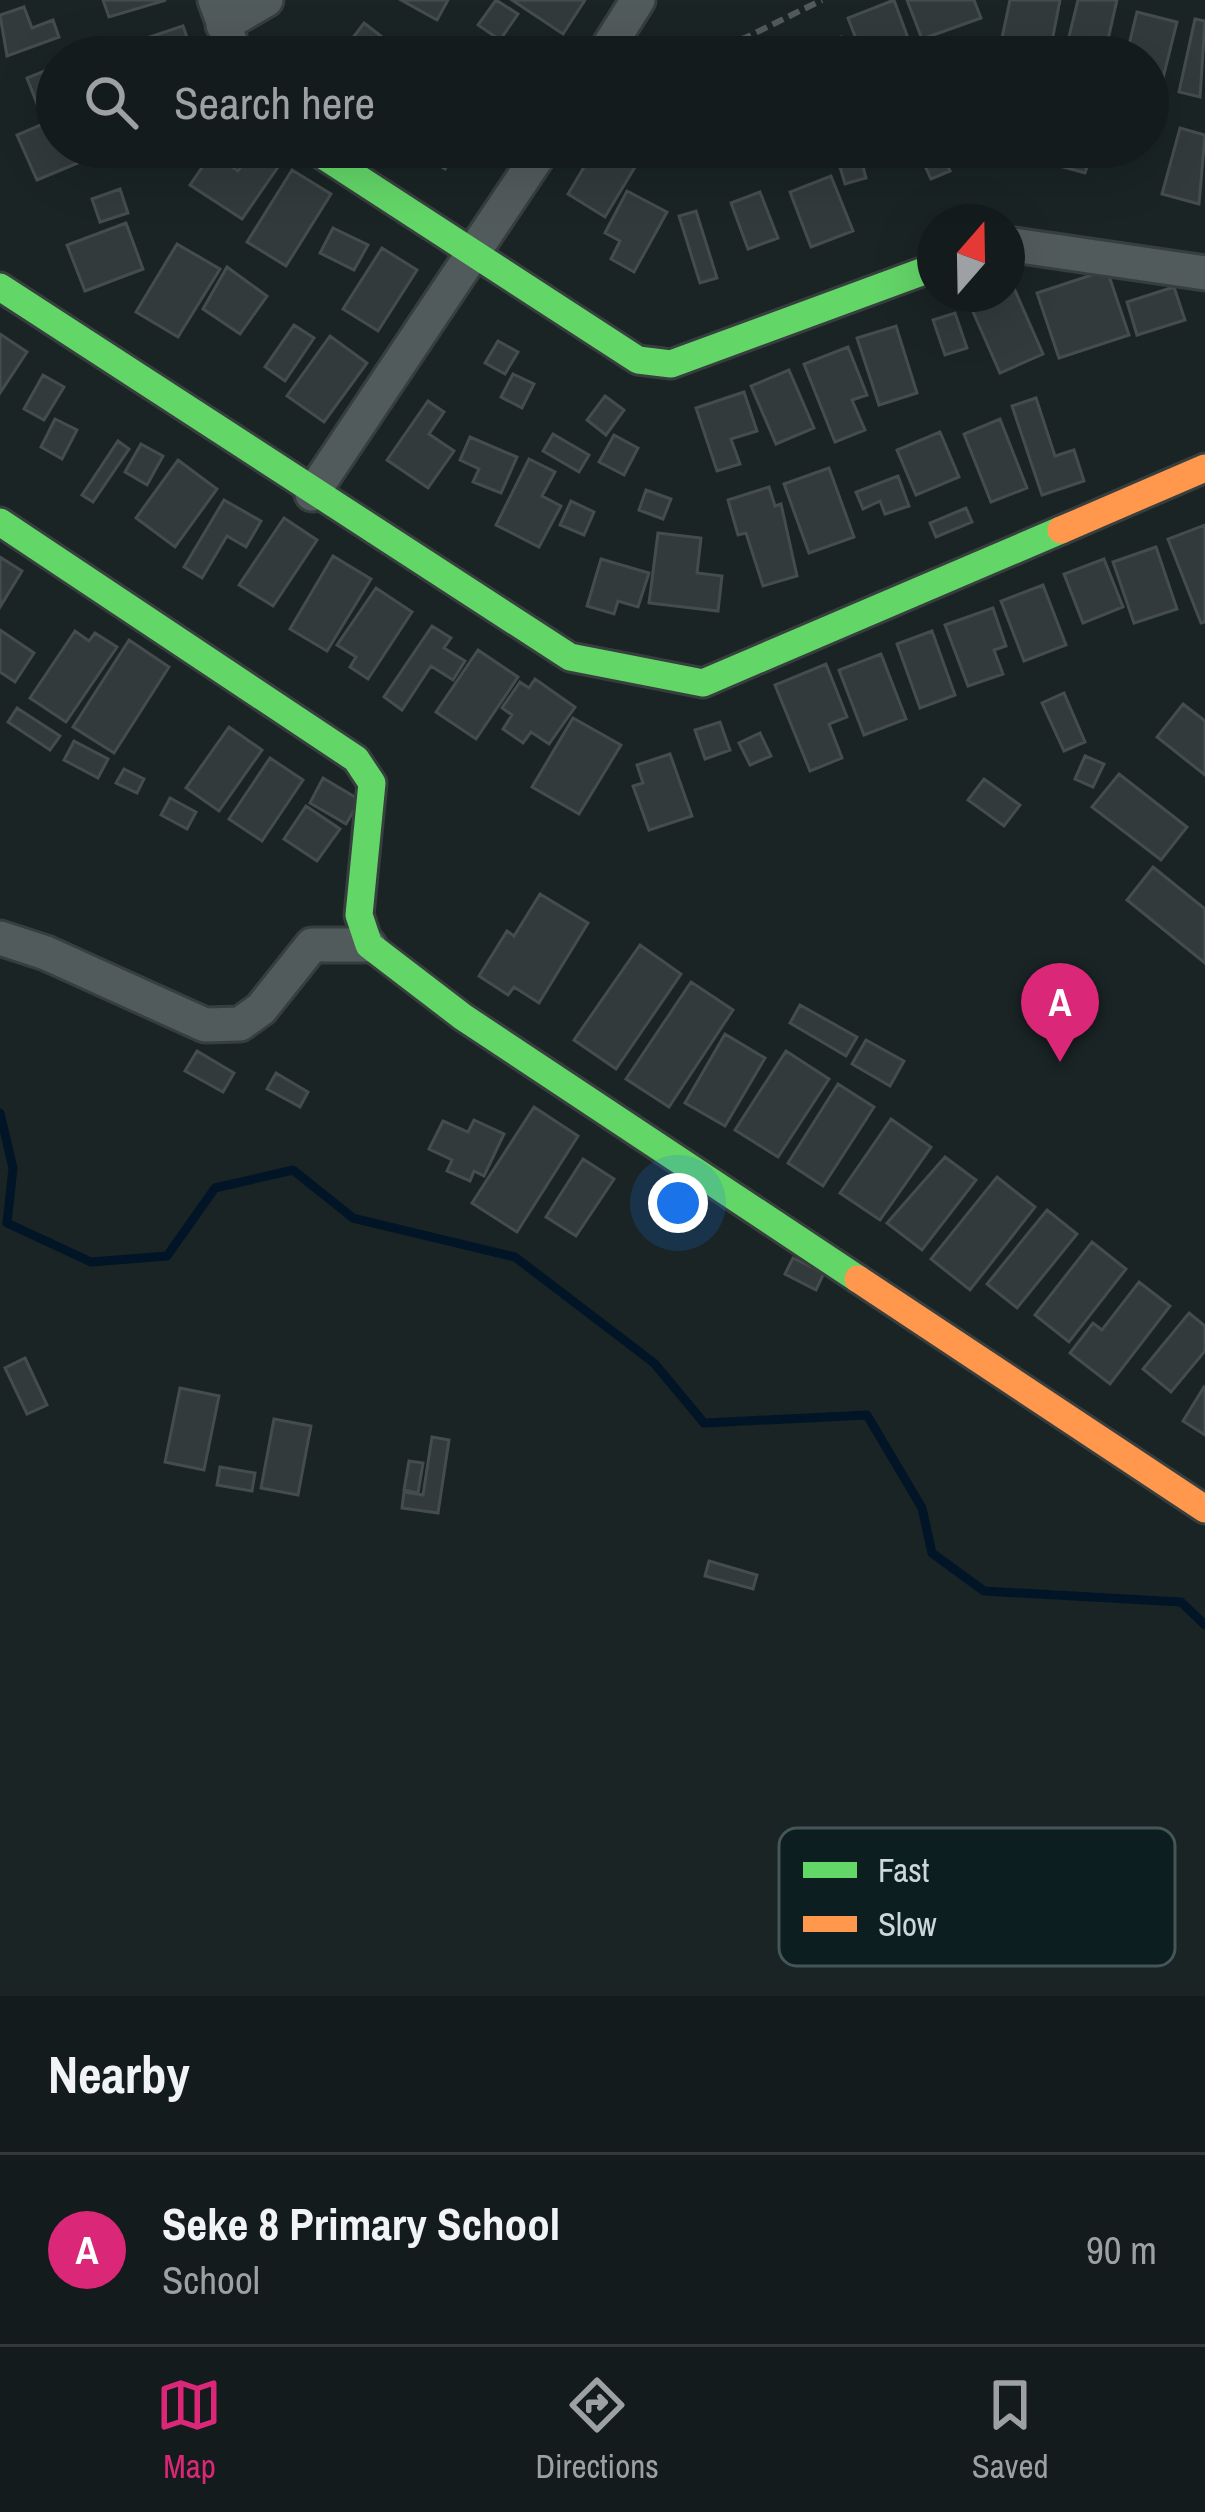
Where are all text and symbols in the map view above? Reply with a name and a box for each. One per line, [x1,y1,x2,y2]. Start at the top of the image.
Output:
search box [36,36,1169,168]
icon: search [78,69,144,135]
text: Search here [174,72,375,133]
north arrow [917,204,1025,312]
pin: A [1021,963,1099,1062]
your location [648,1173,708,1233]
legend [779,1828,1175,1966]
text: Fast [878,1848,929,1892]
text: Slow [878,1902,937,1946]
text: Nearby [48,2040,190,2109]
text: Seke 8 Primary School [162,2193,560,2254]
text: A [75,2224,99,2276]
text: 90 m [1086,2224,1157,2276]
text: School [162,2254,260,2306]
tab: Map [156,2372,222,2488]
tab: Directions [535,2372,659,2488]
tab: Saved [972,2372,1048,2488]

